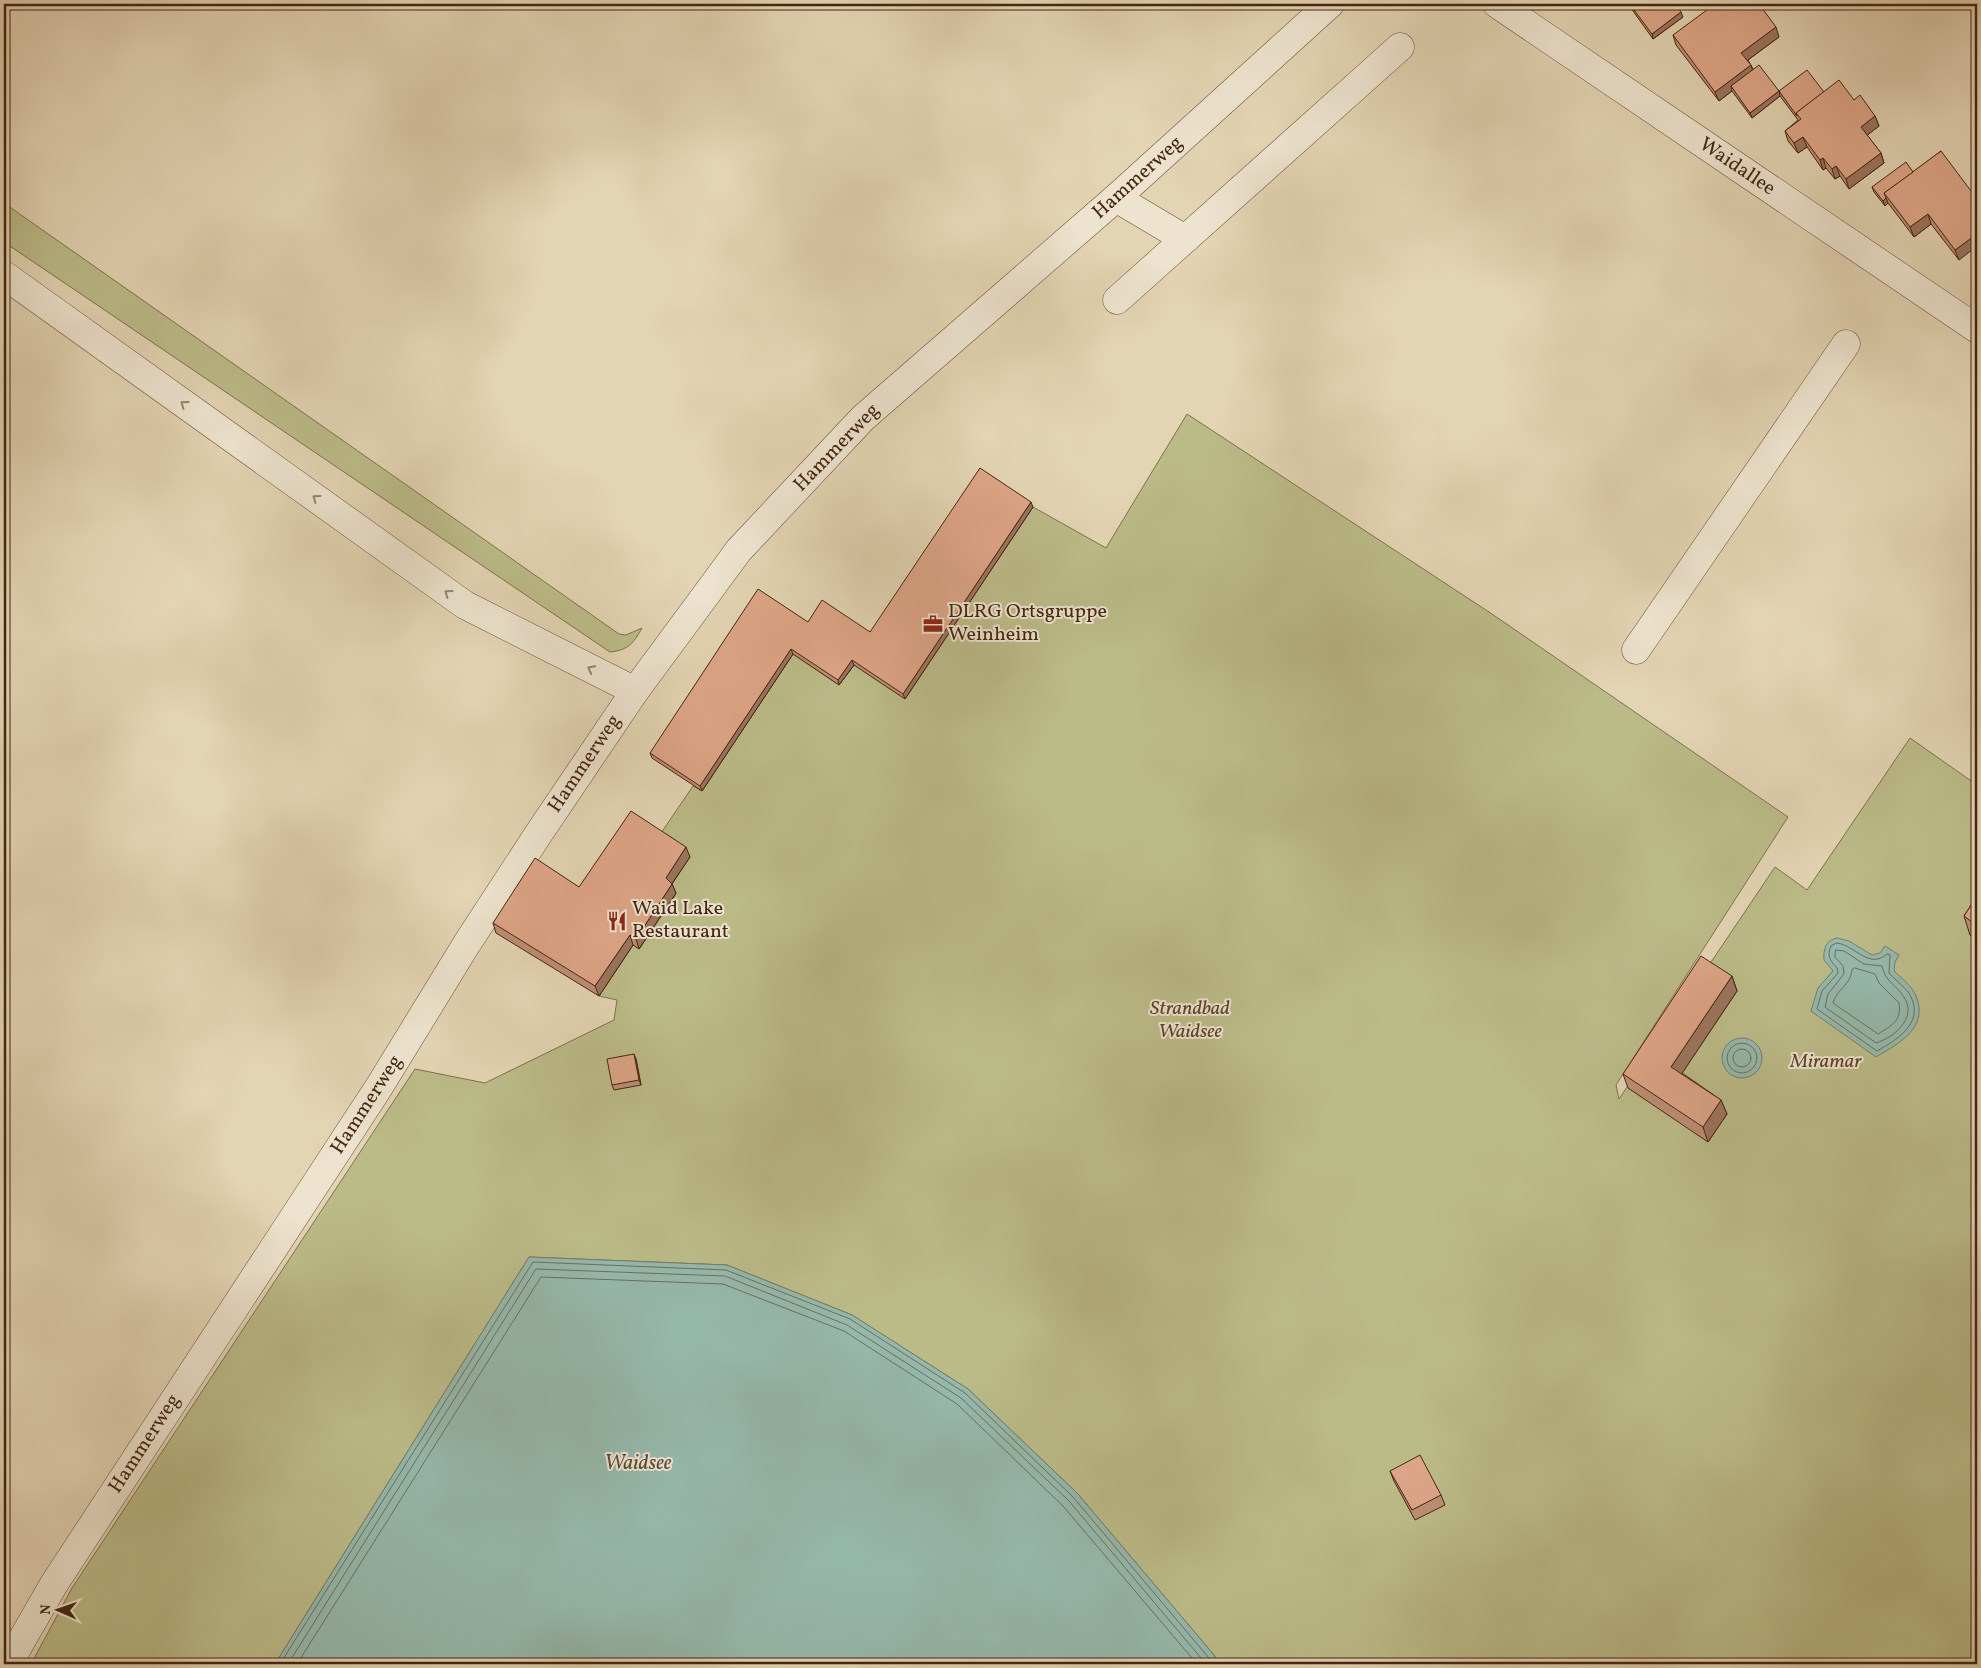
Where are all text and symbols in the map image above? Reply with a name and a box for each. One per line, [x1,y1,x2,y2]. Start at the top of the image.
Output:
street label: Hammerweg [1087,130,1189,226]
street label: Waidallee [1693,131,1781,203]
street label: Hammerweg [788,398,886,498]
one-way arrow [180,401,190,410]
one-way arrow [313,496,322,504]
one-way arrow [444,590,454,599]
place label: DLRG Ortsgruppe Weinheim [948,598,1107,649]
office icon: DLRG Ortsgruppe Weinheim [922,613,944,635]
one-way arrow [588,665,597,675]
street label: Hammerweg [542,709,628,819]
place label: Waid Lake Restaurant [632,895,729,946]
restaurant icon: Waid Lake Restaurant [606,910,628,932]
park label: Strandbad Waidsee [1150,995,1230,1046]
park label: Miramar [1789,1048,1862,1076]
street label: Hammerweg [324,1050,410,1160]
street label: Hammerweg [102,1389,188,1499]
water label: Waidsee [605,1449,672,1478]
north arrow [32,1586,82,1636]
text: N [37,1604,56,1615]

